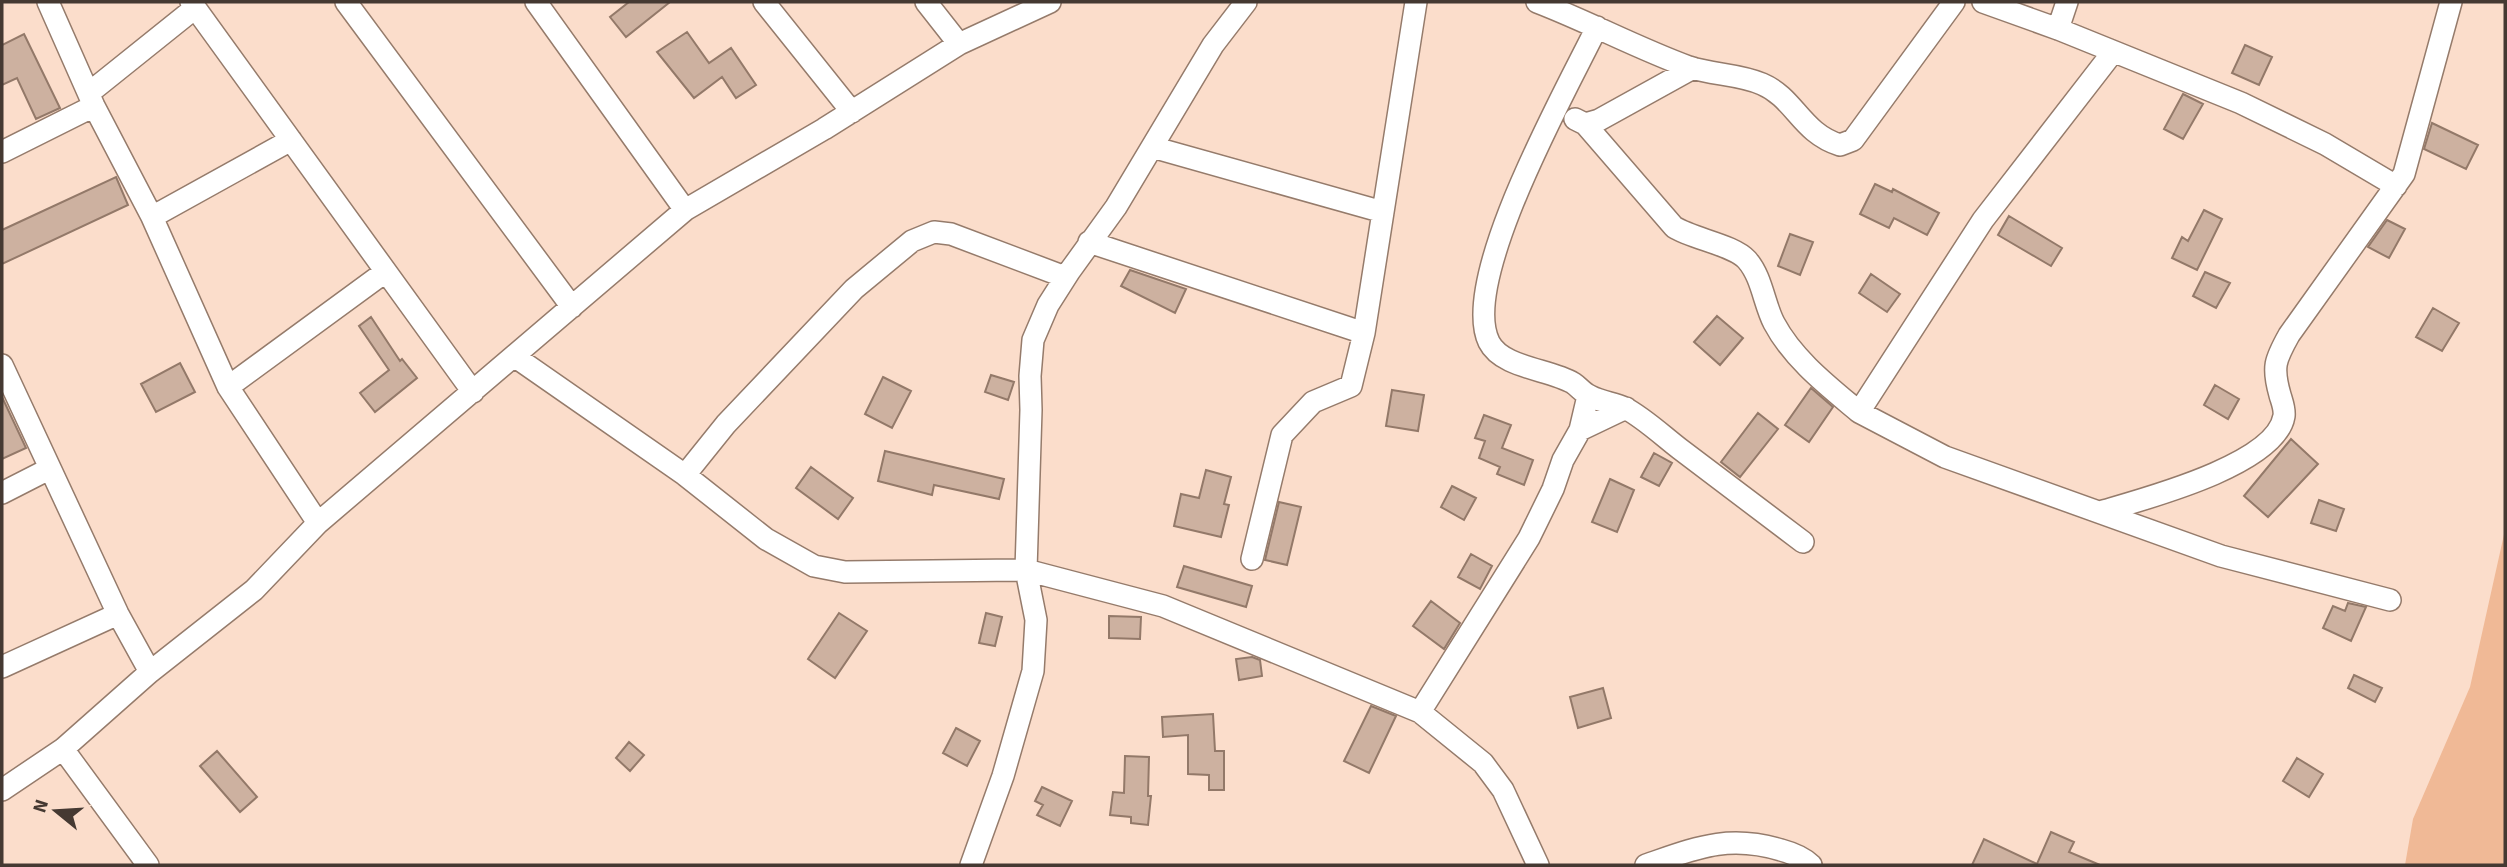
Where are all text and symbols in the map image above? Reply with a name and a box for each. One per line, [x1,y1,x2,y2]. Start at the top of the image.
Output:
north arrow [21,776,91,846]
text: N [26,796,56,816]

